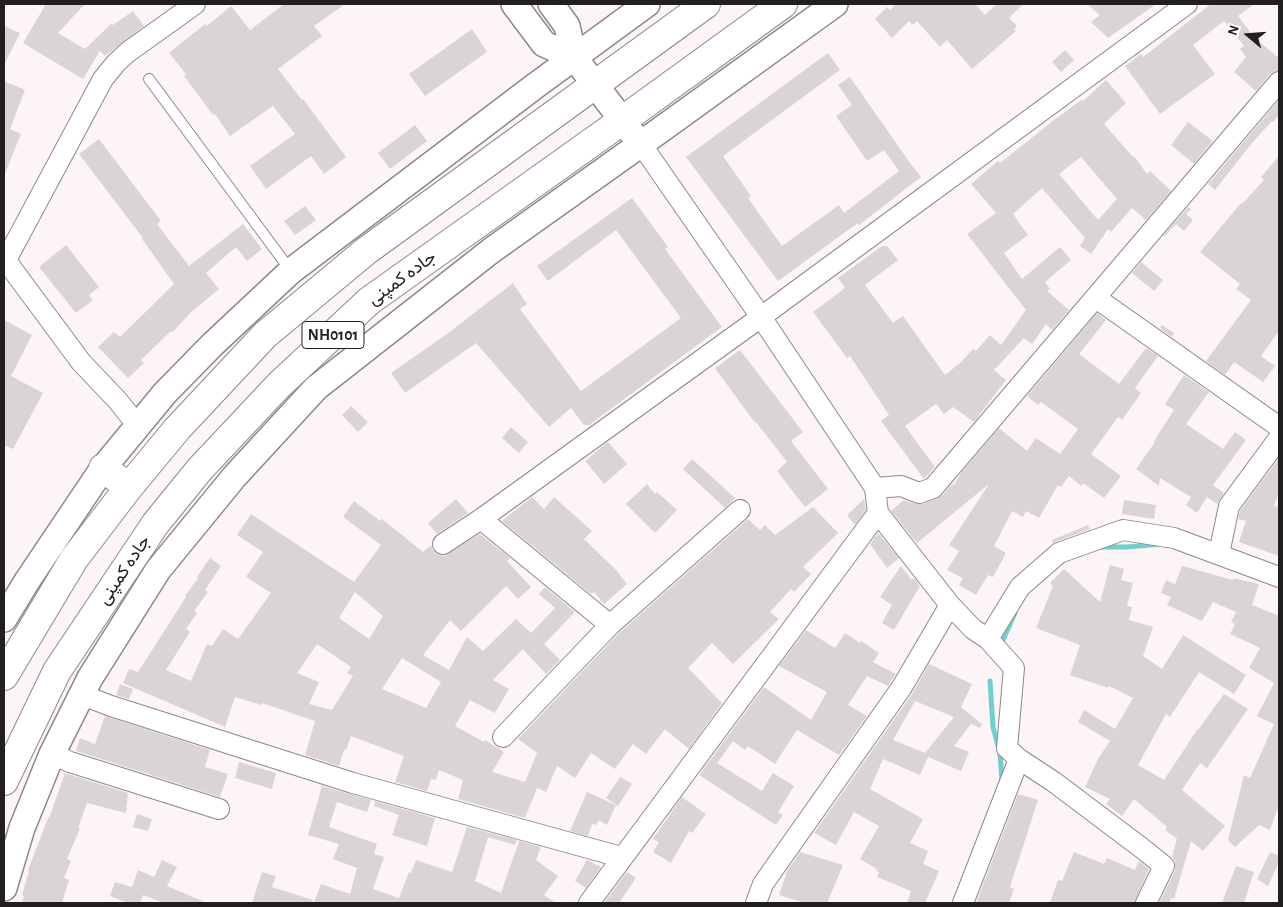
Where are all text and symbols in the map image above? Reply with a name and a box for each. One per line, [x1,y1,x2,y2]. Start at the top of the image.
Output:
north arrow [1223,10,1273,60]
text: N [1226,24,1242,37]
street label: جاده کمپنی [364,246,440,310]
road number: NH0101 [302,322,364,348]
street label: جاده کمپنی [93,531,155,609]

